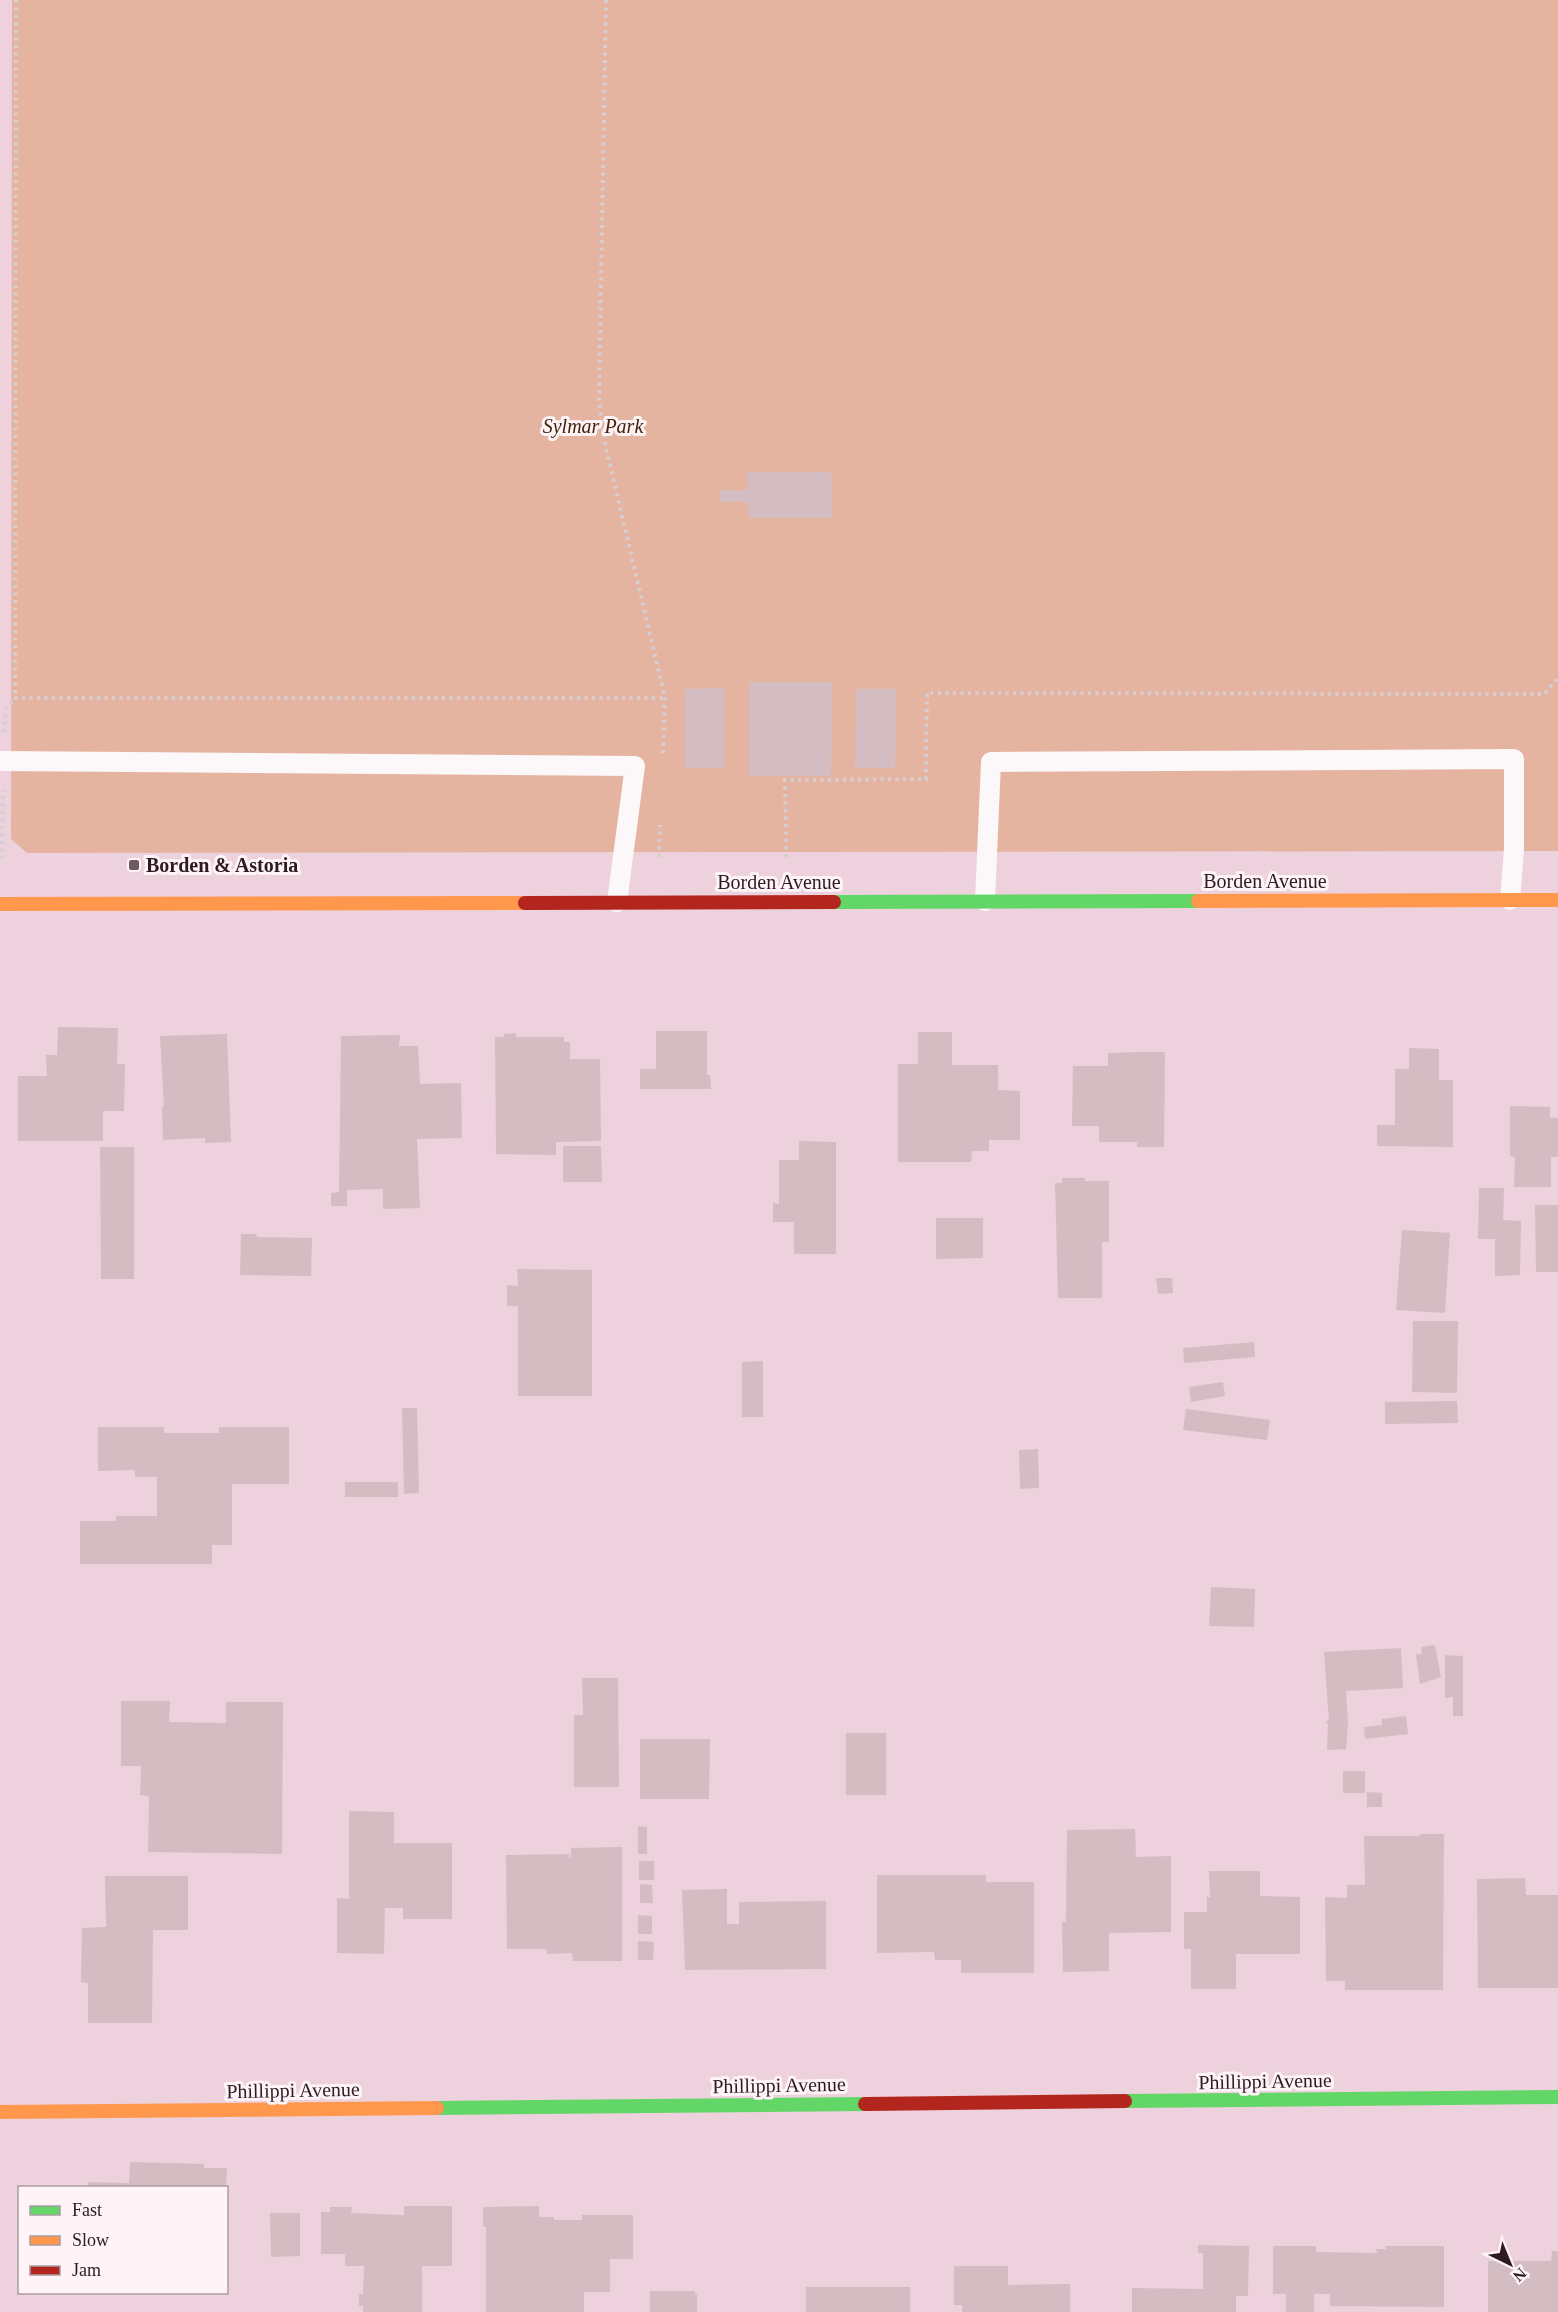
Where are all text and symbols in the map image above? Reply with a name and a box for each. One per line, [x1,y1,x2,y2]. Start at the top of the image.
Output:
park label: Sylmar Park [543,415,644,438]
place label: Borden & Astoria [146,854,298,876]
marker: Borden & Astoria [127,858,141,872]
street label: Borden Avenue [1203,870,1327,892]
street label: Borden Avenue [717,871,841,893]
street label: Phillippi Avenue [1198,2069,1332,2094]
street label: Phillippi Avenue [712,2073,846,2098]
street label: Phillippi Avenue [226,2078,360,2103]
legend [18,2186,228,2294]
text: Fast [72,2200,102,2220]
text: Slow [72,2230,109,2250]
north arrow [1480,2234,1540,2294]
text: Jam [72,2260,101,2280]
text: N [1510,2264,1530,2285]

